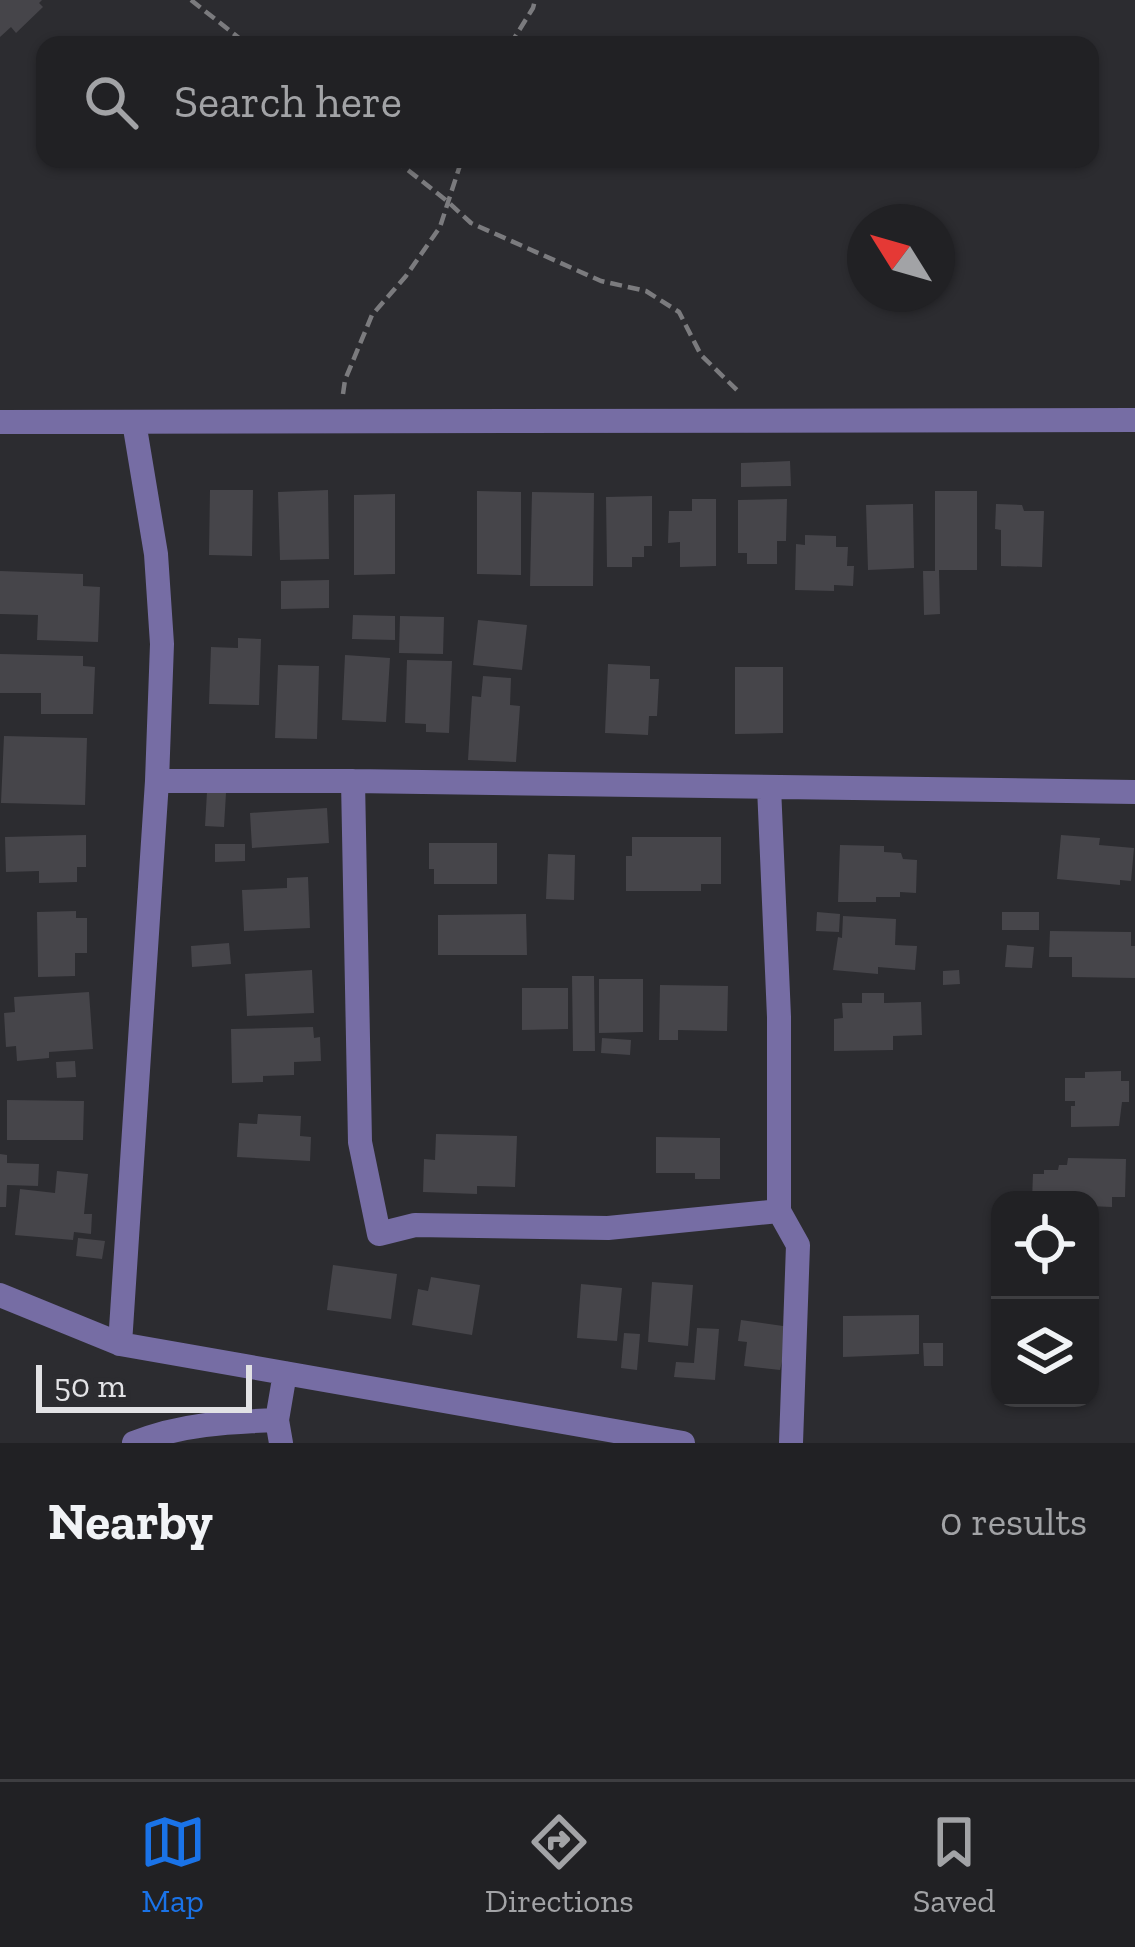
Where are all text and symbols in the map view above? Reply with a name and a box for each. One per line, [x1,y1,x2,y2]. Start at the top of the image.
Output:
search box [36,36,1099,168]
icon: search [78,69,144,135]
text: Search here [174,75,402,129]
north arrow [847,204,955,312]
map controls [991,1191,1099,1407]
button: locate [991,1191,1099,1299]
button: layers [991,1299,1099,1407]
scale bar [36,1359,252,1412]
text: 50 m [54,1366,126,1405]
text: Nearby [48,1491,213,1552]
text: 0 results [940,1498,1087,1545]
tab: Map [140,1809,206,1920]
tab: Directions [485,1809,634,1920]
tab: Saved [913,1809,995,1920]

